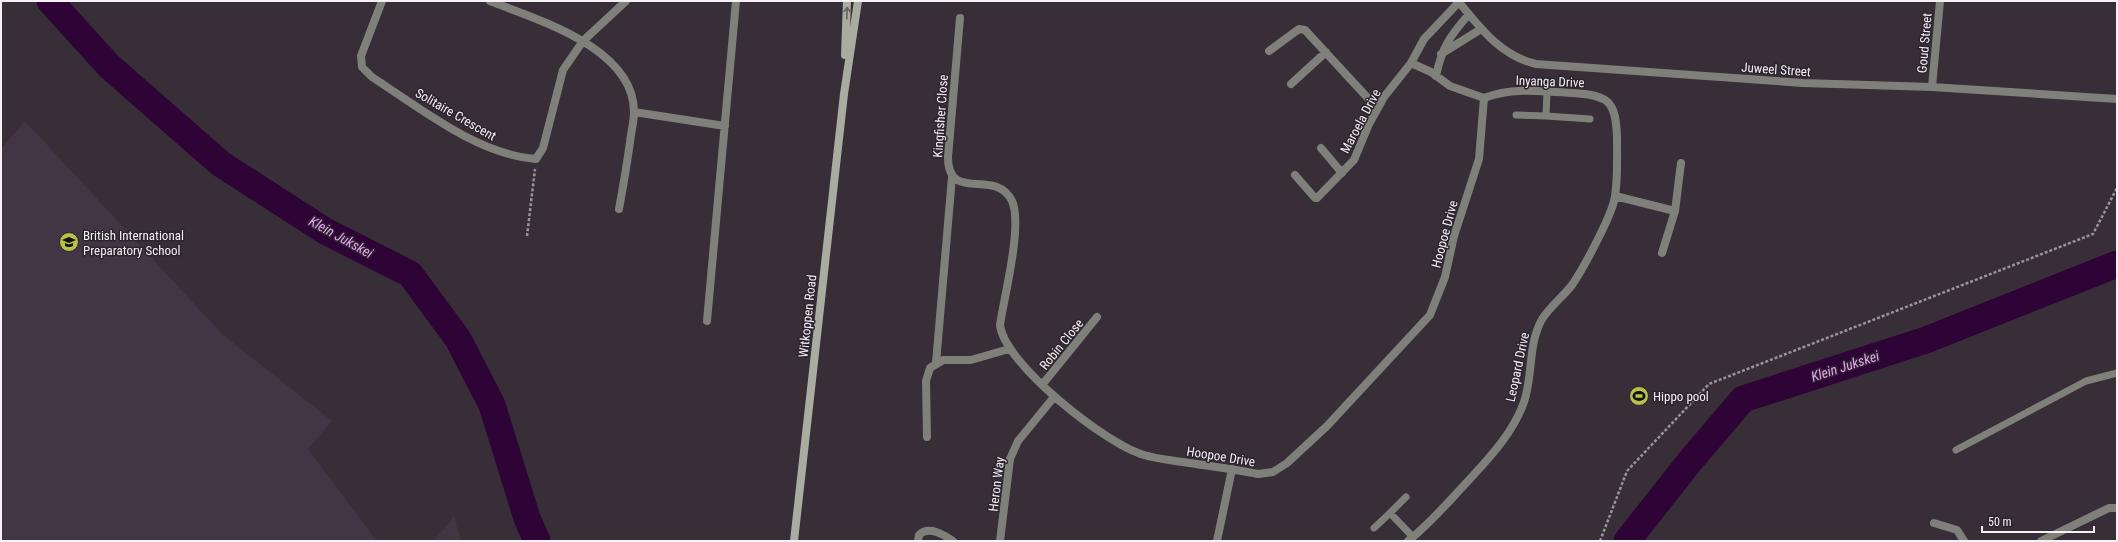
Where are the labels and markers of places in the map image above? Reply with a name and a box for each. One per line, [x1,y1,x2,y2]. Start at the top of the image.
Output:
place label: British International Preparatory School [83,228,184,258]
school or university icon: British International Preparatory School [58,231,80,253]
sports icon: Hippo pool [1628,385,1650,407]
place label: Hippo pool [1653,389,1709,404]

